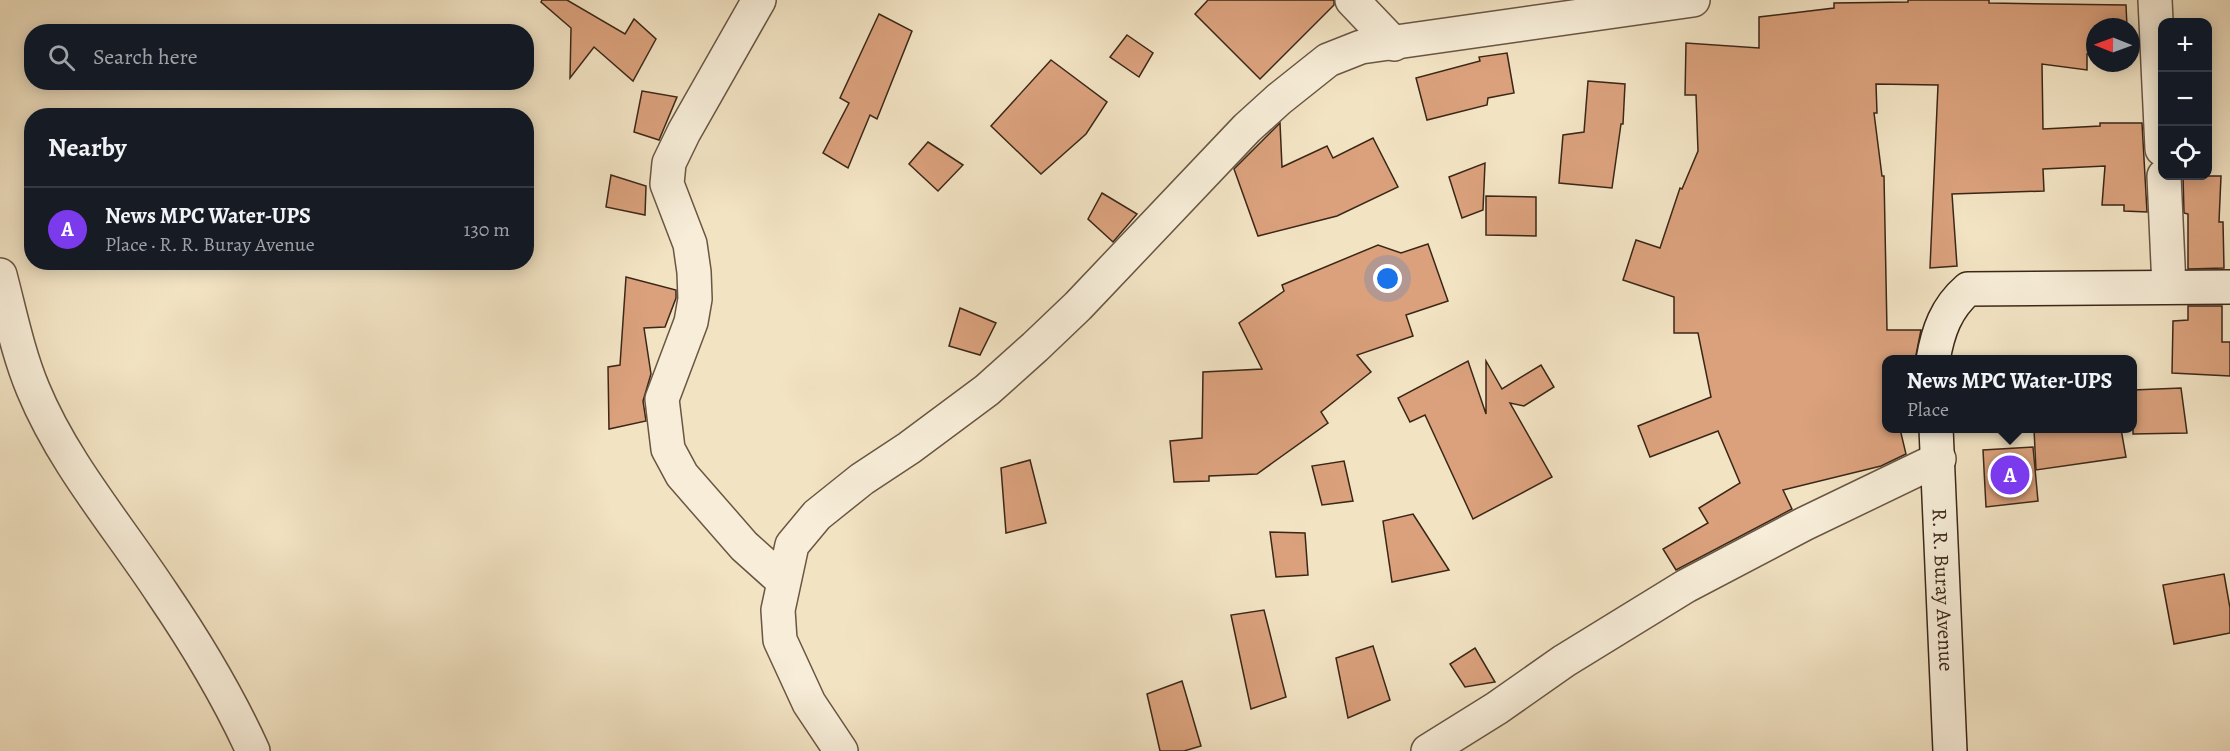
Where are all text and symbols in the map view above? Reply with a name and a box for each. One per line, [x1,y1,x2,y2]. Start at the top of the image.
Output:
north arrow [2086,18,2140,72]
map controls [2158,18,2212,180]
button: + [2158,18,2212,72]
search box [24,24,534,90]
icon: search [45,41,78,74]
text: Search here [93,42,198,72]
button: − [2158,72,2212,126]
button: locate [2158,126,2212,180]
text: Nearby [48,130,127,165]
text: News MPC Water-UPS [105,201,311,231]
text: A [61,216,74,243]
text: 130 m [464,216,510,243]
text: Place · R. R. Buray Avenue [105,231,315,258]
your location [1373,264,1402,293]
popup [1882,355,2137,433]
text: News MPC Water-UPS [1907,366,2112,396]
text: Place [1907,396,1949,423]
pin: A [1990,452,2030,498]
street label: R. R. Buray Avenue [1925,508,1961,672]

